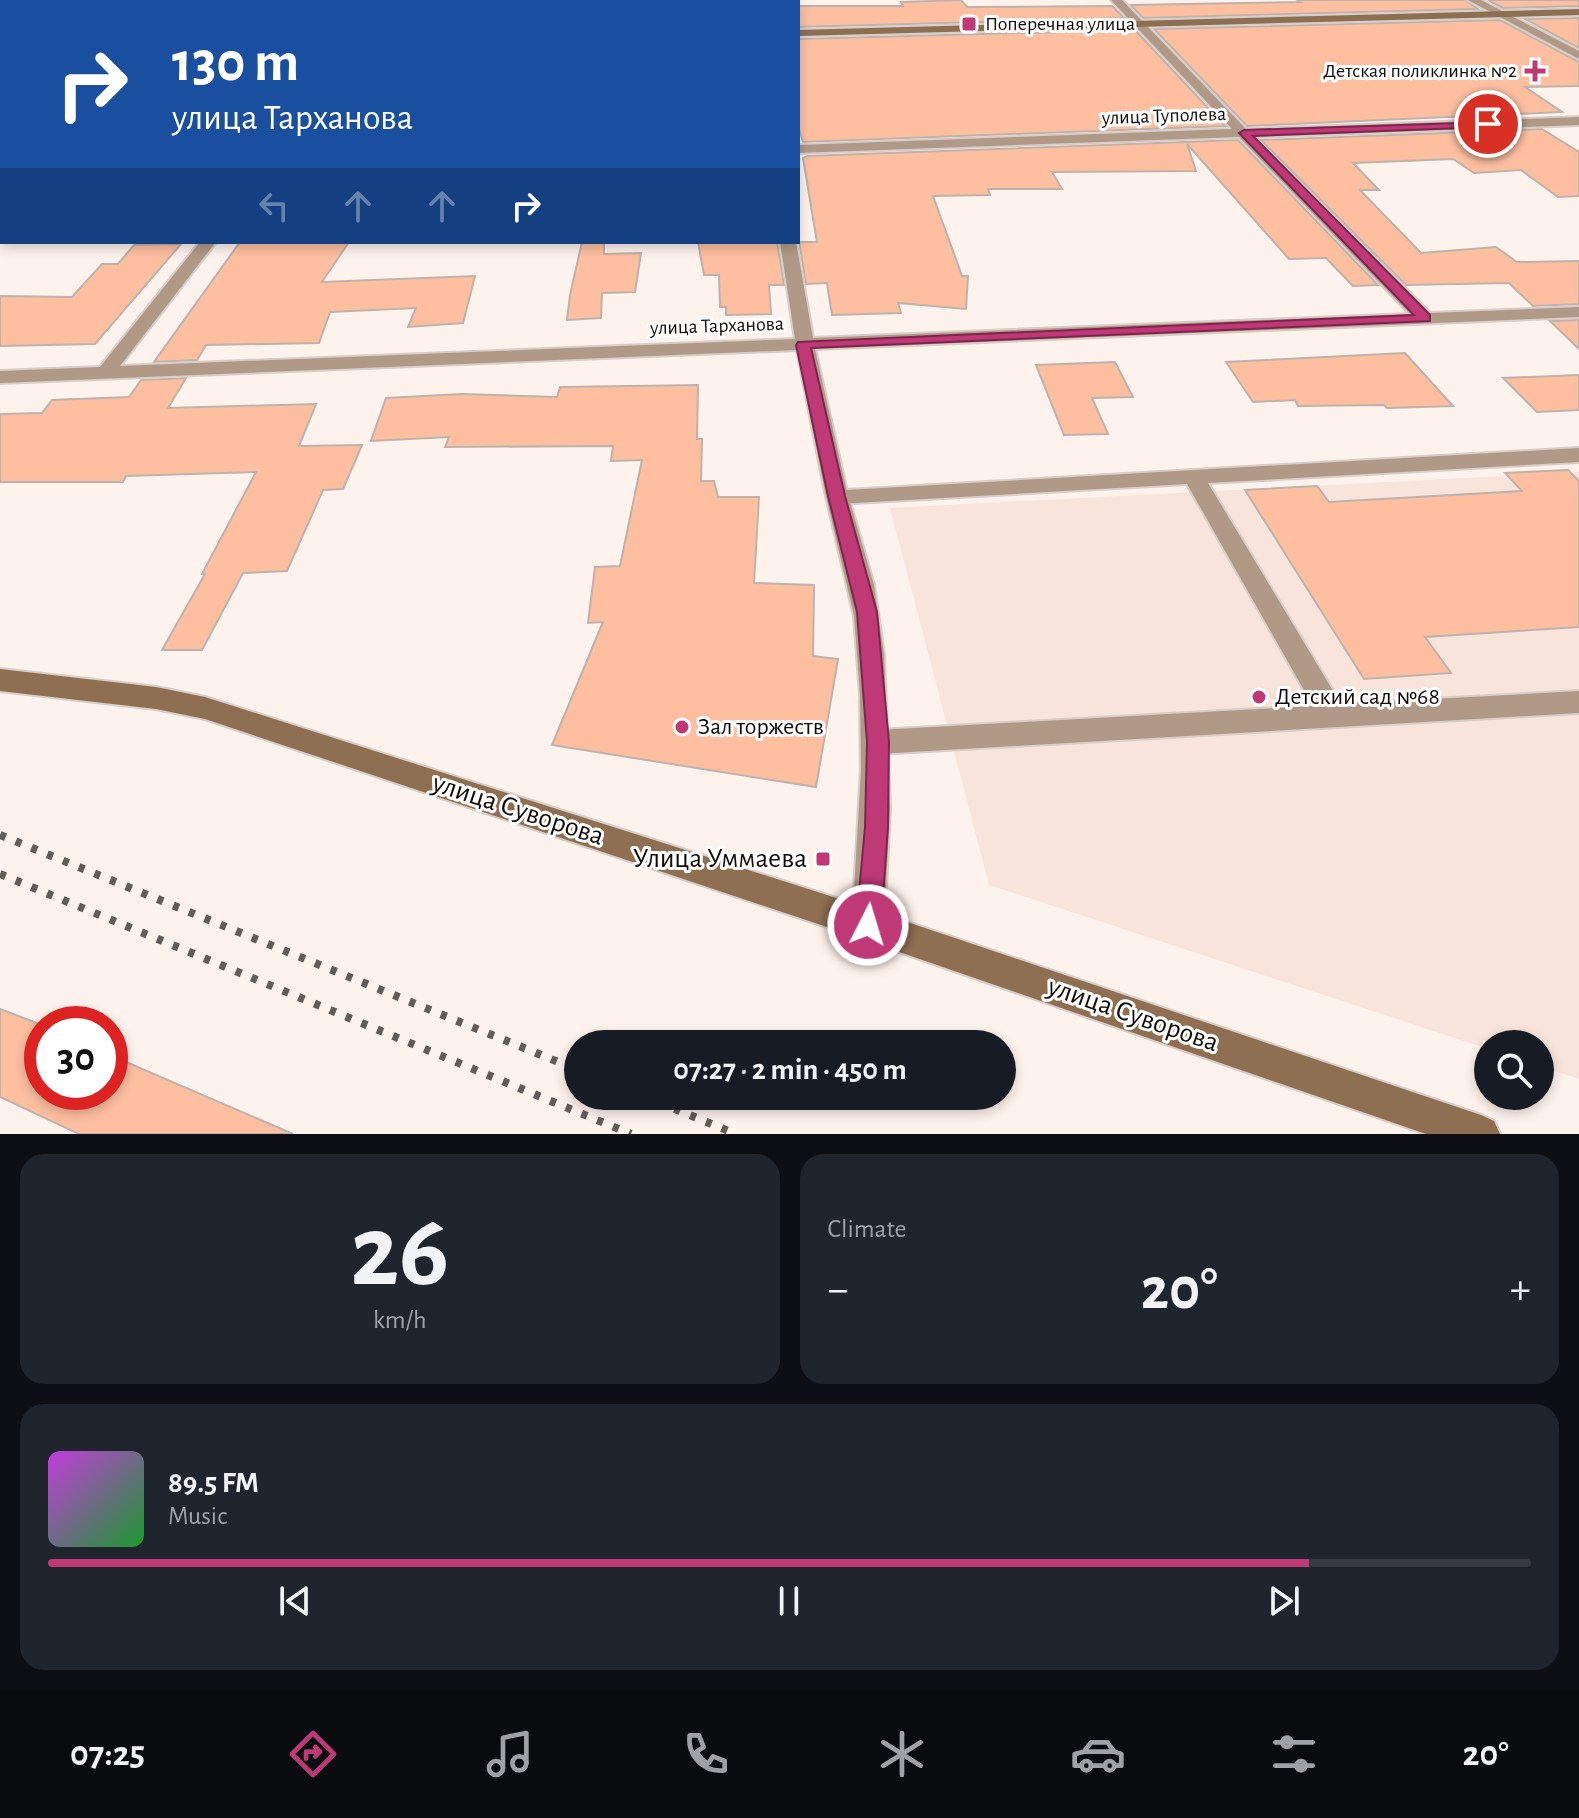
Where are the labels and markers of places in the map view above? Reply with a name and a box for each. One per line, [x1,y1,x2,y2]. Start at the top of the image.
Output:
place label: Поперечная улица [985,14,1135,34]
marker: Поперечная улица [960,15,978,33]
marker: Детская поликлинка №2 [1524,60,1546,82]
place label: Детская поликлинка №2 [1323,61,1517,81]
pin [1454,90,1522,158]
place label: Детский сад №68 [1275,685,1440,709]
marker: Детский сад №68 [1250,688,1268,706]
place label: Зал торжеств [698,715,824,739]
marker: Зал торжеств [673,718,691,736]
place label: Улица Уммаева [633,845,807,873]
marker: Улица Уммаева [814,850,832,868]

